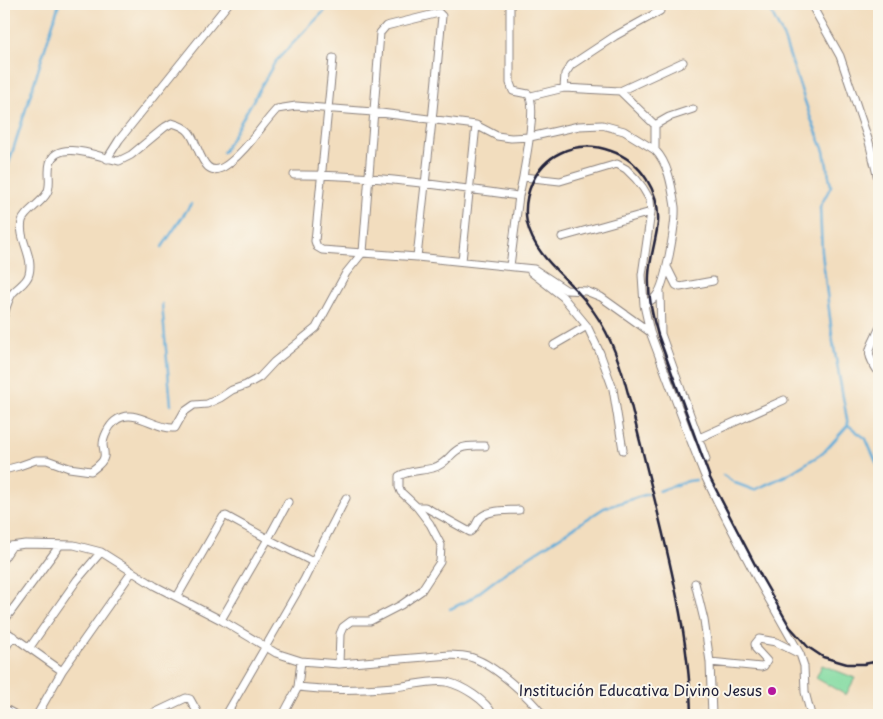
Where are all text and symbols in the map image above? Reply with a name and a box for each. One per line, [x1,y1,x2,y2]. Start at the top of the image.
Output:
place label: Institución Educativa Divino Jesus [519,678,762,701]
marker: Institución Educativa Divino Jesus [766,685,778,697]

